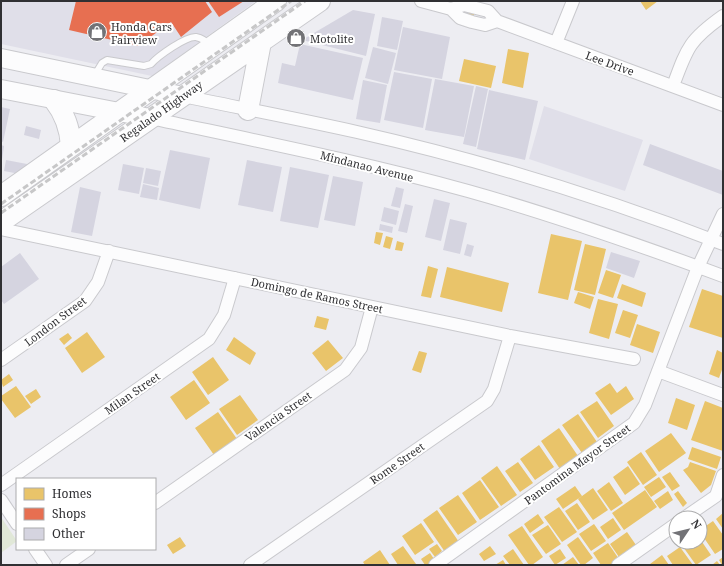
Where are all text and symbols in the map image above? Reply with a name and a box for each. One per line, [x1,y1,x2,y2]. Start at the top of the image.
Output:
place label: Honda Cars Fairview [111,19,172,47]
shop icon: Honda Cars Fairview [86,21,108,43]
shop icon: Motolite [285,27,307,49]
place label: Motolite [310,31,354,46]
street label: Lee Drive [584,47,636,79]
street label: Regalado Highway [117,76,206,145]
street label: Mindanao Avenue [319,147,415,185]
street label: Domingo de Ramos Street [250,274,385,316]
street label: London Street [21,293,89,349]
street label: Milan Street [101,368,163,418]
street label: Valencia Street [242,387,314,445]
street label: Pantomina Mayor Street [521,420,633,508]
street label: Rome Street [367,439,427,487]
legend [16,478,156,550]
text: Homes [52,485,92,502]
text: Shops [52,505,86,522]
north arrow [668,510,708,550]
text: N [688,516,705,532]
text: Other [52,525,85,542]

